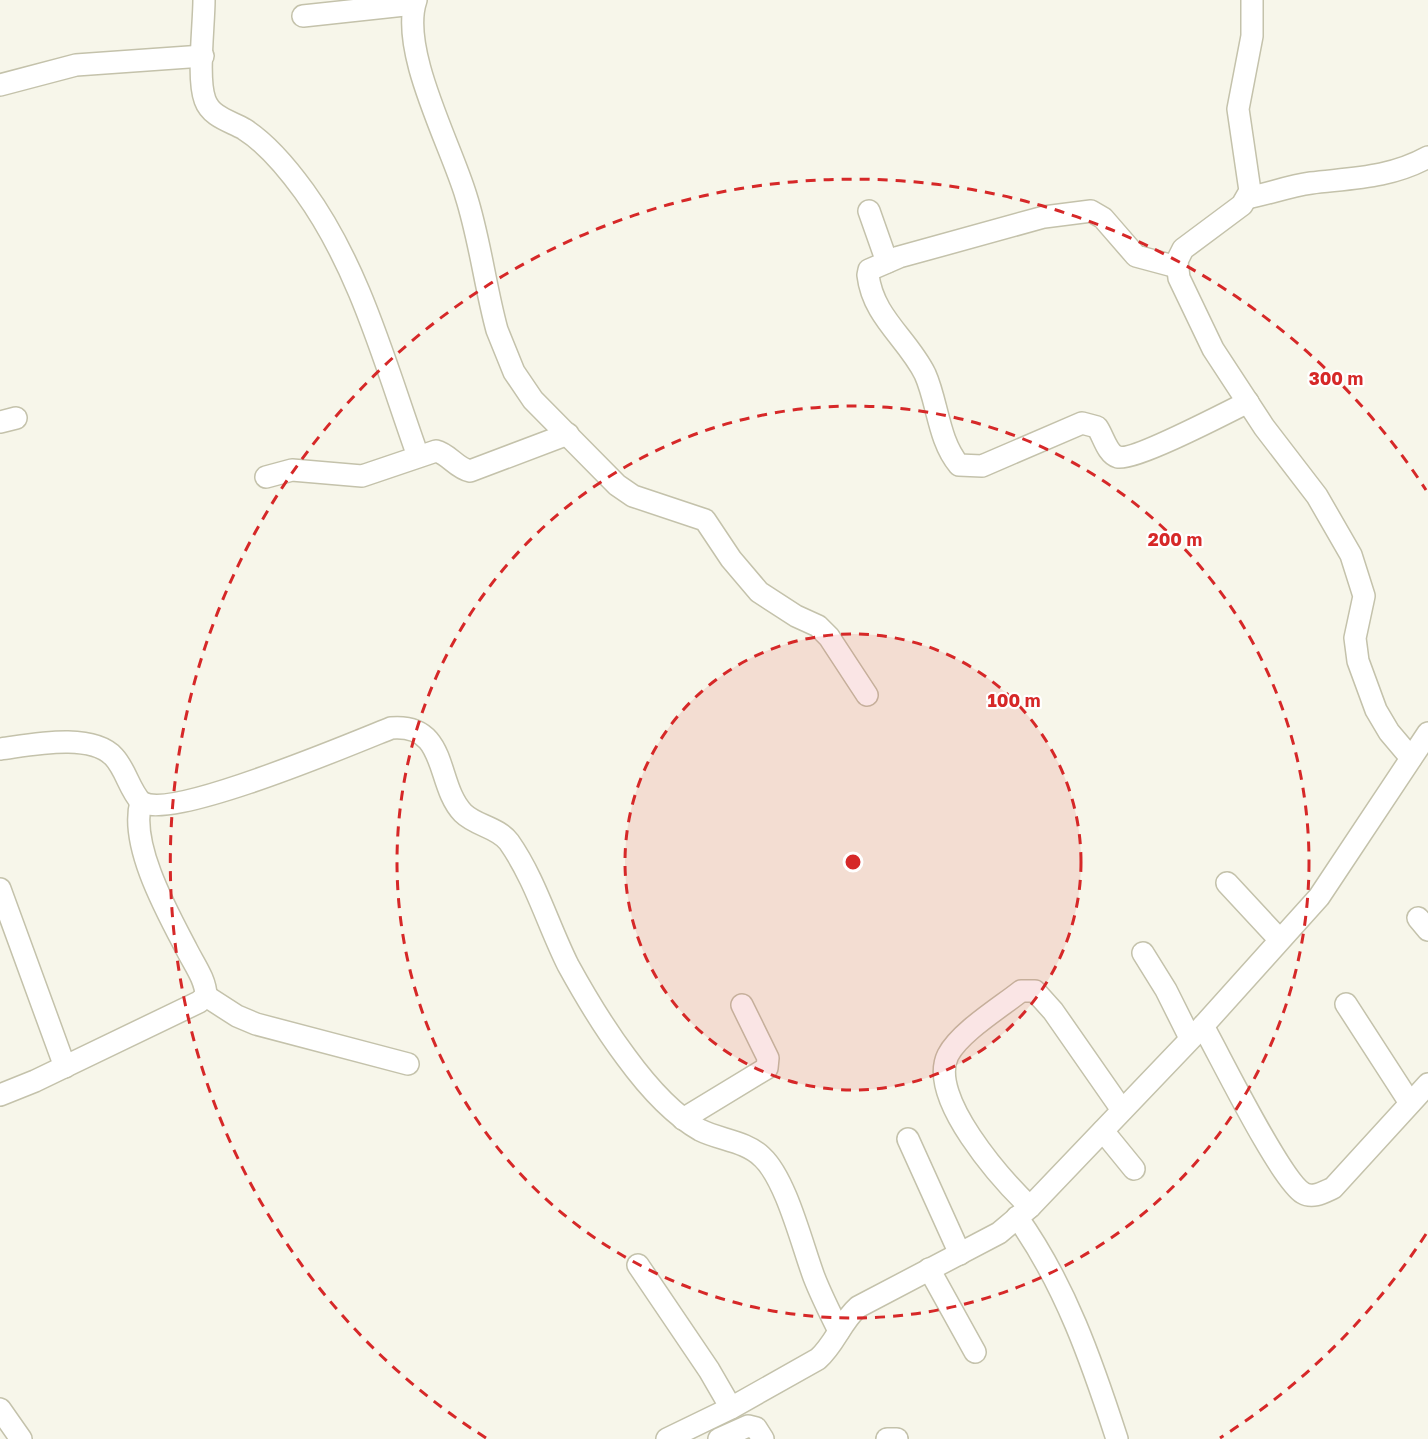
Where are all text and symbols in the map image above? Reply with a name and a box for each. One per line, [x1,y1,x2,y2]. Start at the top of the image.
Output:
text: 300 m [1309,367,1363,389]
text: 200 m [1148,528,1202,550]
text: 100 m [988,689,1040,711]
centre of rings [843,852,863,872]

